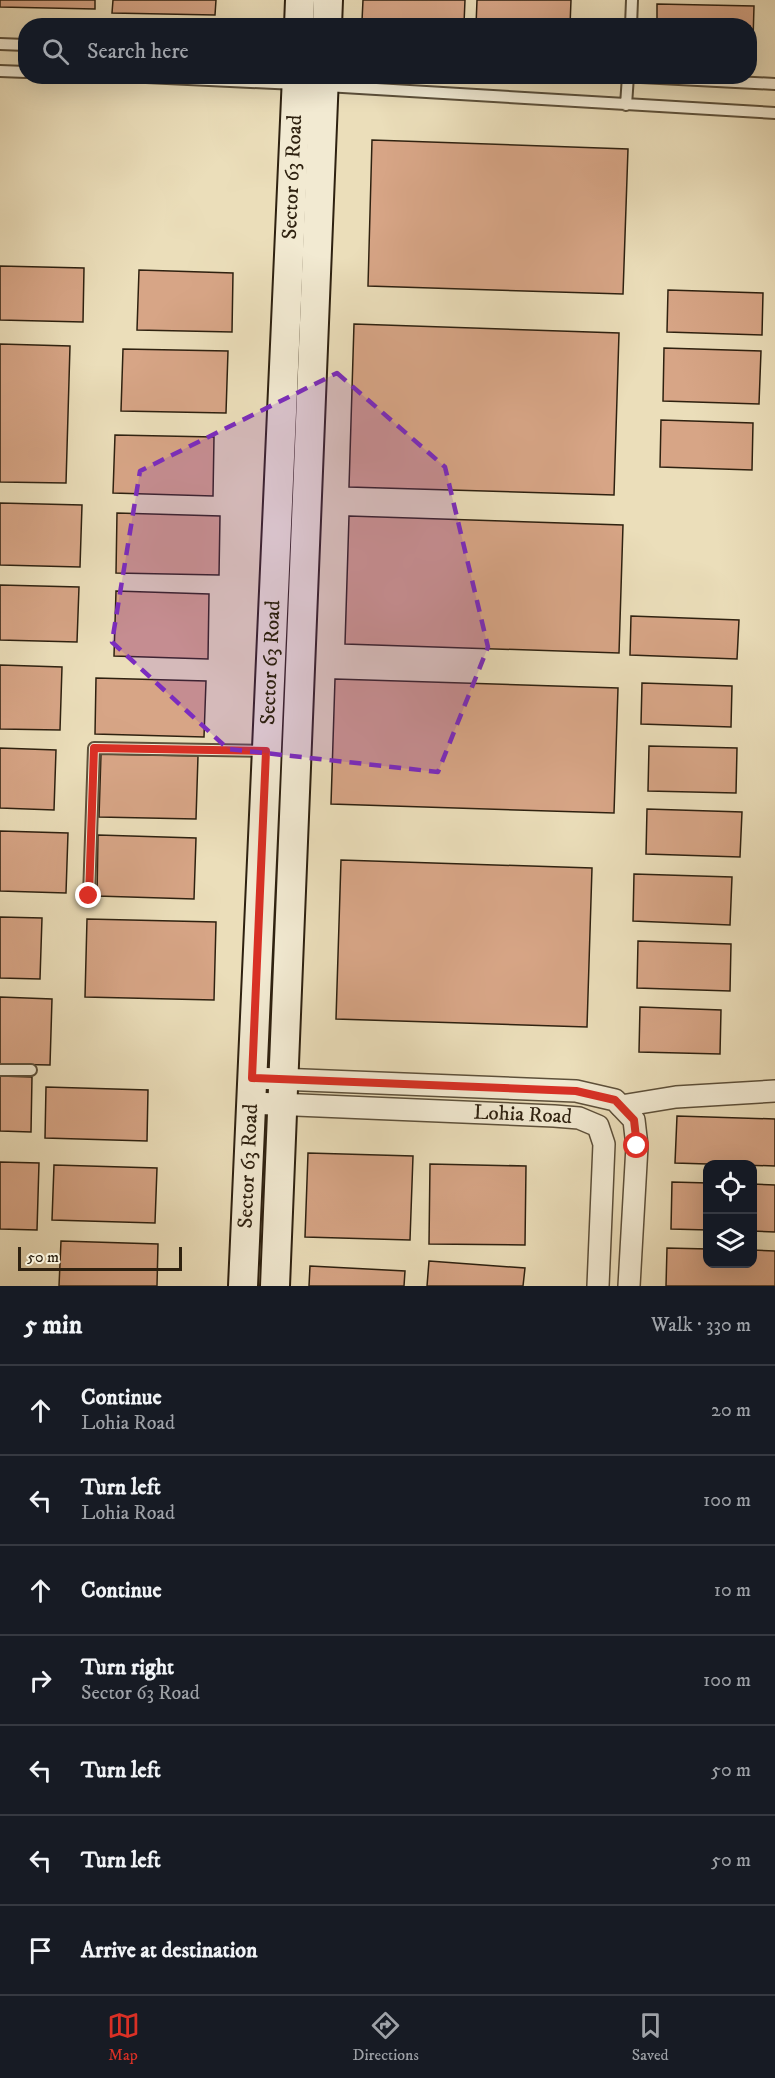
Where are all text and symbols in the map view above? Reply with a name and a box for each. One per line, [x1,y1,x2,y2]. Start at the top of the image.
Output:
search box [18,18,757,84]
icon: search [39,35,72,68]
text: Search here [87,38,189,65]
street label: Sector 63 Road [277,114,308,240]
street label: Sector 63 Road [255,599,287,726]
route end [75,882,101,908]
street label: Lohia Road [473,1100,574,1130]
street label: Sector 63 Road [233,1103,264,1229]
route start [623,1132,649,1158]
map controls [703,1160,757,1268]
button: locate [703,1160,757,1214]
button: layers [703,1214,757,1268]
scale bar [18,1244,182,1272]
text: 50 m [27,1247,59,1267]
text: 5 min [24,1309,82,1342]
text: Walk · 330 m [651,1313,751,1338]
text: Continue [81,1384,162,1411]
icon: ahead [24,1394,57,1427]
text: 20 m [711,1398,751,1423]
text: Lohia Road [81,1411,175,1436]
text: Turn left [81,1474,161,1501]
icon: left [24,1484,57,1517]
text: 100 m [703,1488,751,1513]
text: Lohia Road [81,1501,175,1526]
icon: ahead [24,1574,57,1607]
text: Continue [81,1577,162,1604]
text: 10 m [714,1578,751,1603]
text: Turn right [81,1654,174,1681]
icon: right [24,1664,57,1697]
text: 100 m [703,1668,751,1693]
text: Sector 63 Road [81,1681,200,1706]
icon: left [24,1754,57,1787]
text: Turn left [81,1757,161,1784]
text: 50 m [711,1758,751,1783]
icon: left [24,1844,57,1877]
text: Turn left [81,1847,161,1874]
text: 50 m [711,1848,751,1873]
icon: arrive [24,1934,57,1967]
text: Arrive at destination [81,1937,258,1964]
tab: Map [107,2009,140,2065]
tab: Directions [353,2009,419,2065]
tab: Saved [632,2009,669,2065]

